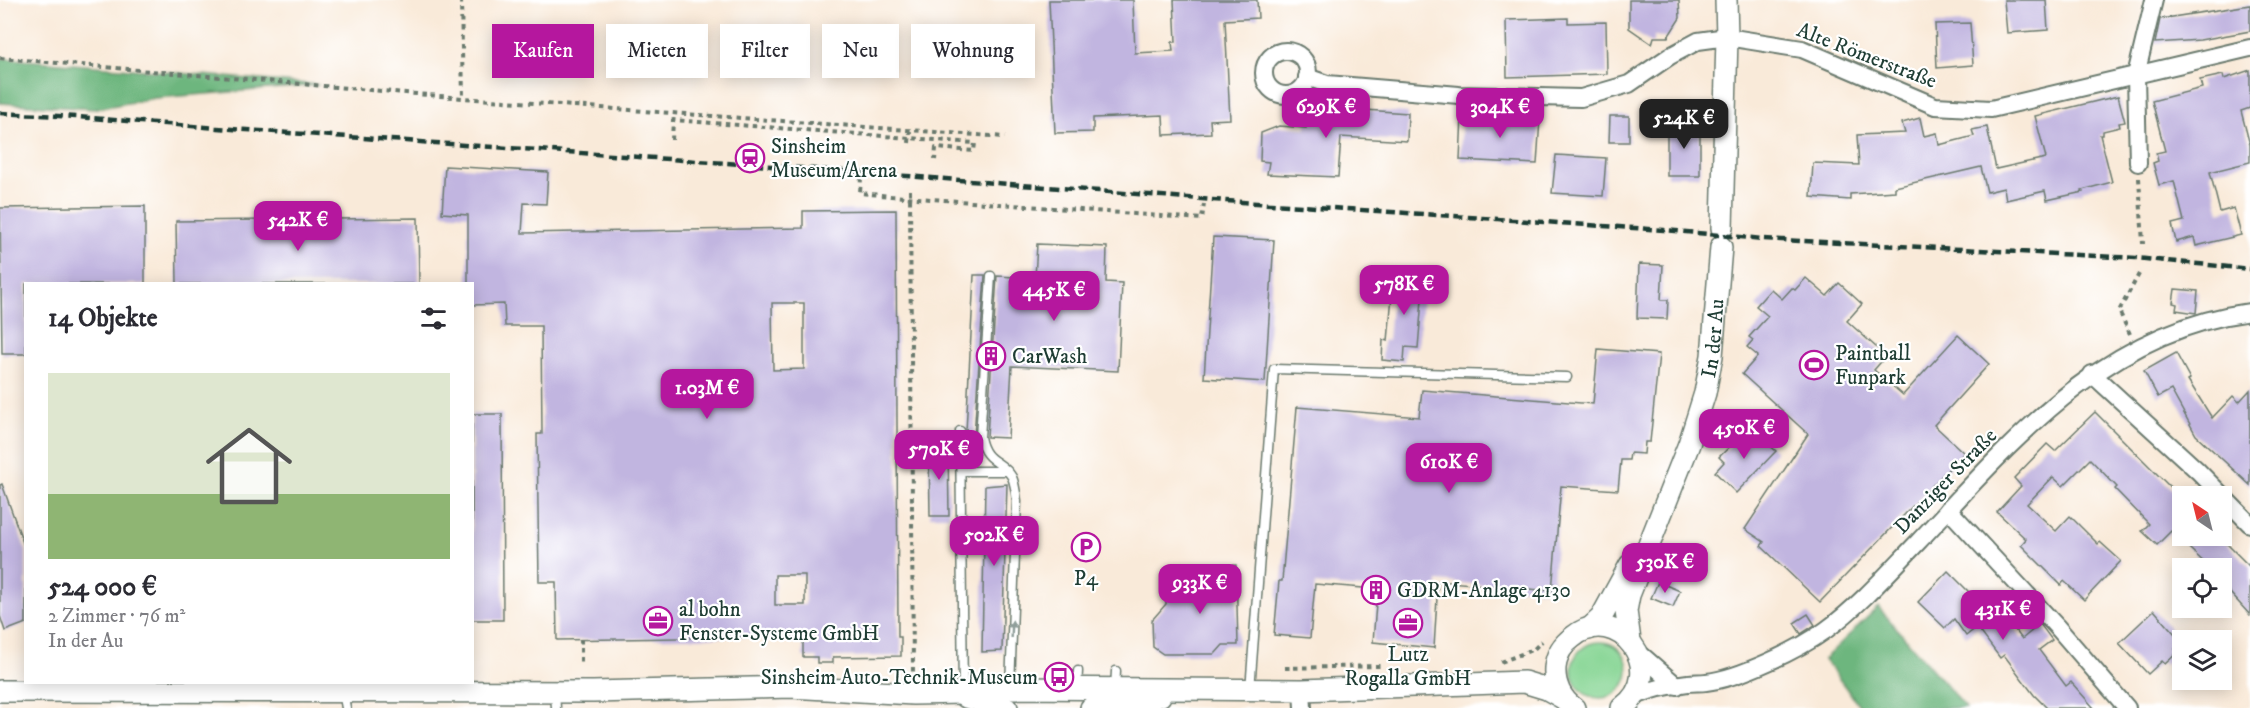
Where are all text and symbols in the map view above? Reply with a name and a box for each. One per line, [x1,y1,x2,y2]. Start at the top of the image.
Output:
street label: Alte Römerstraße [1793,17,1941,95]
chip: Kaufen [492,24,594,78]
chip: Mieten [606,24,708,78]
chip: Filter [720,24,810,78]
chip: Neu [822,24,899,78]
chip: Wohnung [911,24,1035,78]
pin: 629K € [1277,88,1375,139]
pin: 304K € [1451,88,1549,139]
text: 629K € [1296,95,1356,120]
text: 304K € [1470,95,1530,120]
pin: 524K € [1635,99,1733,150]
text: 524K € [1653,106,1715,131]
place label: Sinsheim Museum/Arena [771,134,897,184]
station icon: Sinsheim Museum/Arena [734,142,766,174]
pin: 542K € [249,201,347,252]
text: 542K € [268,208,328,233]
pin: 578K € [1355,265,1453,316]
pin: 445K € [1005,271,1103,322]
text: 578K € [1374,272,1434,297]
text: 445K € [1023,278,1085,303]
street label: In der Au [1696,298,1731,380]
text: 14 Objekte [48,302,158,335]
icon: filters [417,302,450,335]
building icon: CarWash [975,340,1007,372]
place label: Paintball Funpark [1835,341,1911,391]
place label: CarWash [1012,344,1087,370]
sports icon: Paintball Funpark [1798,349,1830,381]
pin: 1.03M € [652,369,762,420]
text: 1.03M € [675,376,739,401]
pin: 450K € [1695,409,1793,460]
icon: home [195,412,303,520]
text: 450K € [1713,416,1775,441]
street label: Danziger Straße [1889,423,2003,540]
pin: 570K € [890,430,988,481]
text: 570K € [908,437,970,462]
pin: 610K € [1400,443,1498,494]
text: 610K € [1420,450,1478,475]
north arrow [2172,486,2232,546]
map controls [2172,486,2232,690]
pin: 502K € [945,516,1043,567]
text: 502K € [964,523,1024,548]
parking icon: P4 [1070,531,1102,563]
pin: 530K € [1616,543,1714,594]
text: 530K € [1636,550,1694,575]
button: locate [2172,558,2232,618]
pin: 933K € [1151,564,1249,615]
place label: P4 [1074,566,1099,592]
text: 524 000 € [48,571,157,604]
text: 933K € [1173,571,1227,596]
building icon: GDRM-Anlage 4130 [1360,574,1392,606]
place label: GDRM-Anlage 4130 [1397,578,1571,604]
pin: 431K € [1954,590,2052,641]
place label: al bohn Fenster-Systeme GmbH [679,597,880,647]
text: 431K € [1975,597,2031,622]
text: 2 Zimmer · 76 m² [48,604,185,629]
office icon: al bohn Fenster-Systeme GmbH [642,605,674,637]
office icon: Lutz Rogalla GmbH [1392,607,1424,639]
one-way arrow [1008,620,1017,639]
text: In der Au [48,629,123,654]
button: layers [2172,630,2232,690]
place label: Lutz Rogalla GmbH [1345,642,1471,692]
bus stop icon: Sinsheim Auto-Technik-Museum [1043,661,1075,693]
place label: Sinsheim Auto-Technik-Museum [761,665,1038,691]

